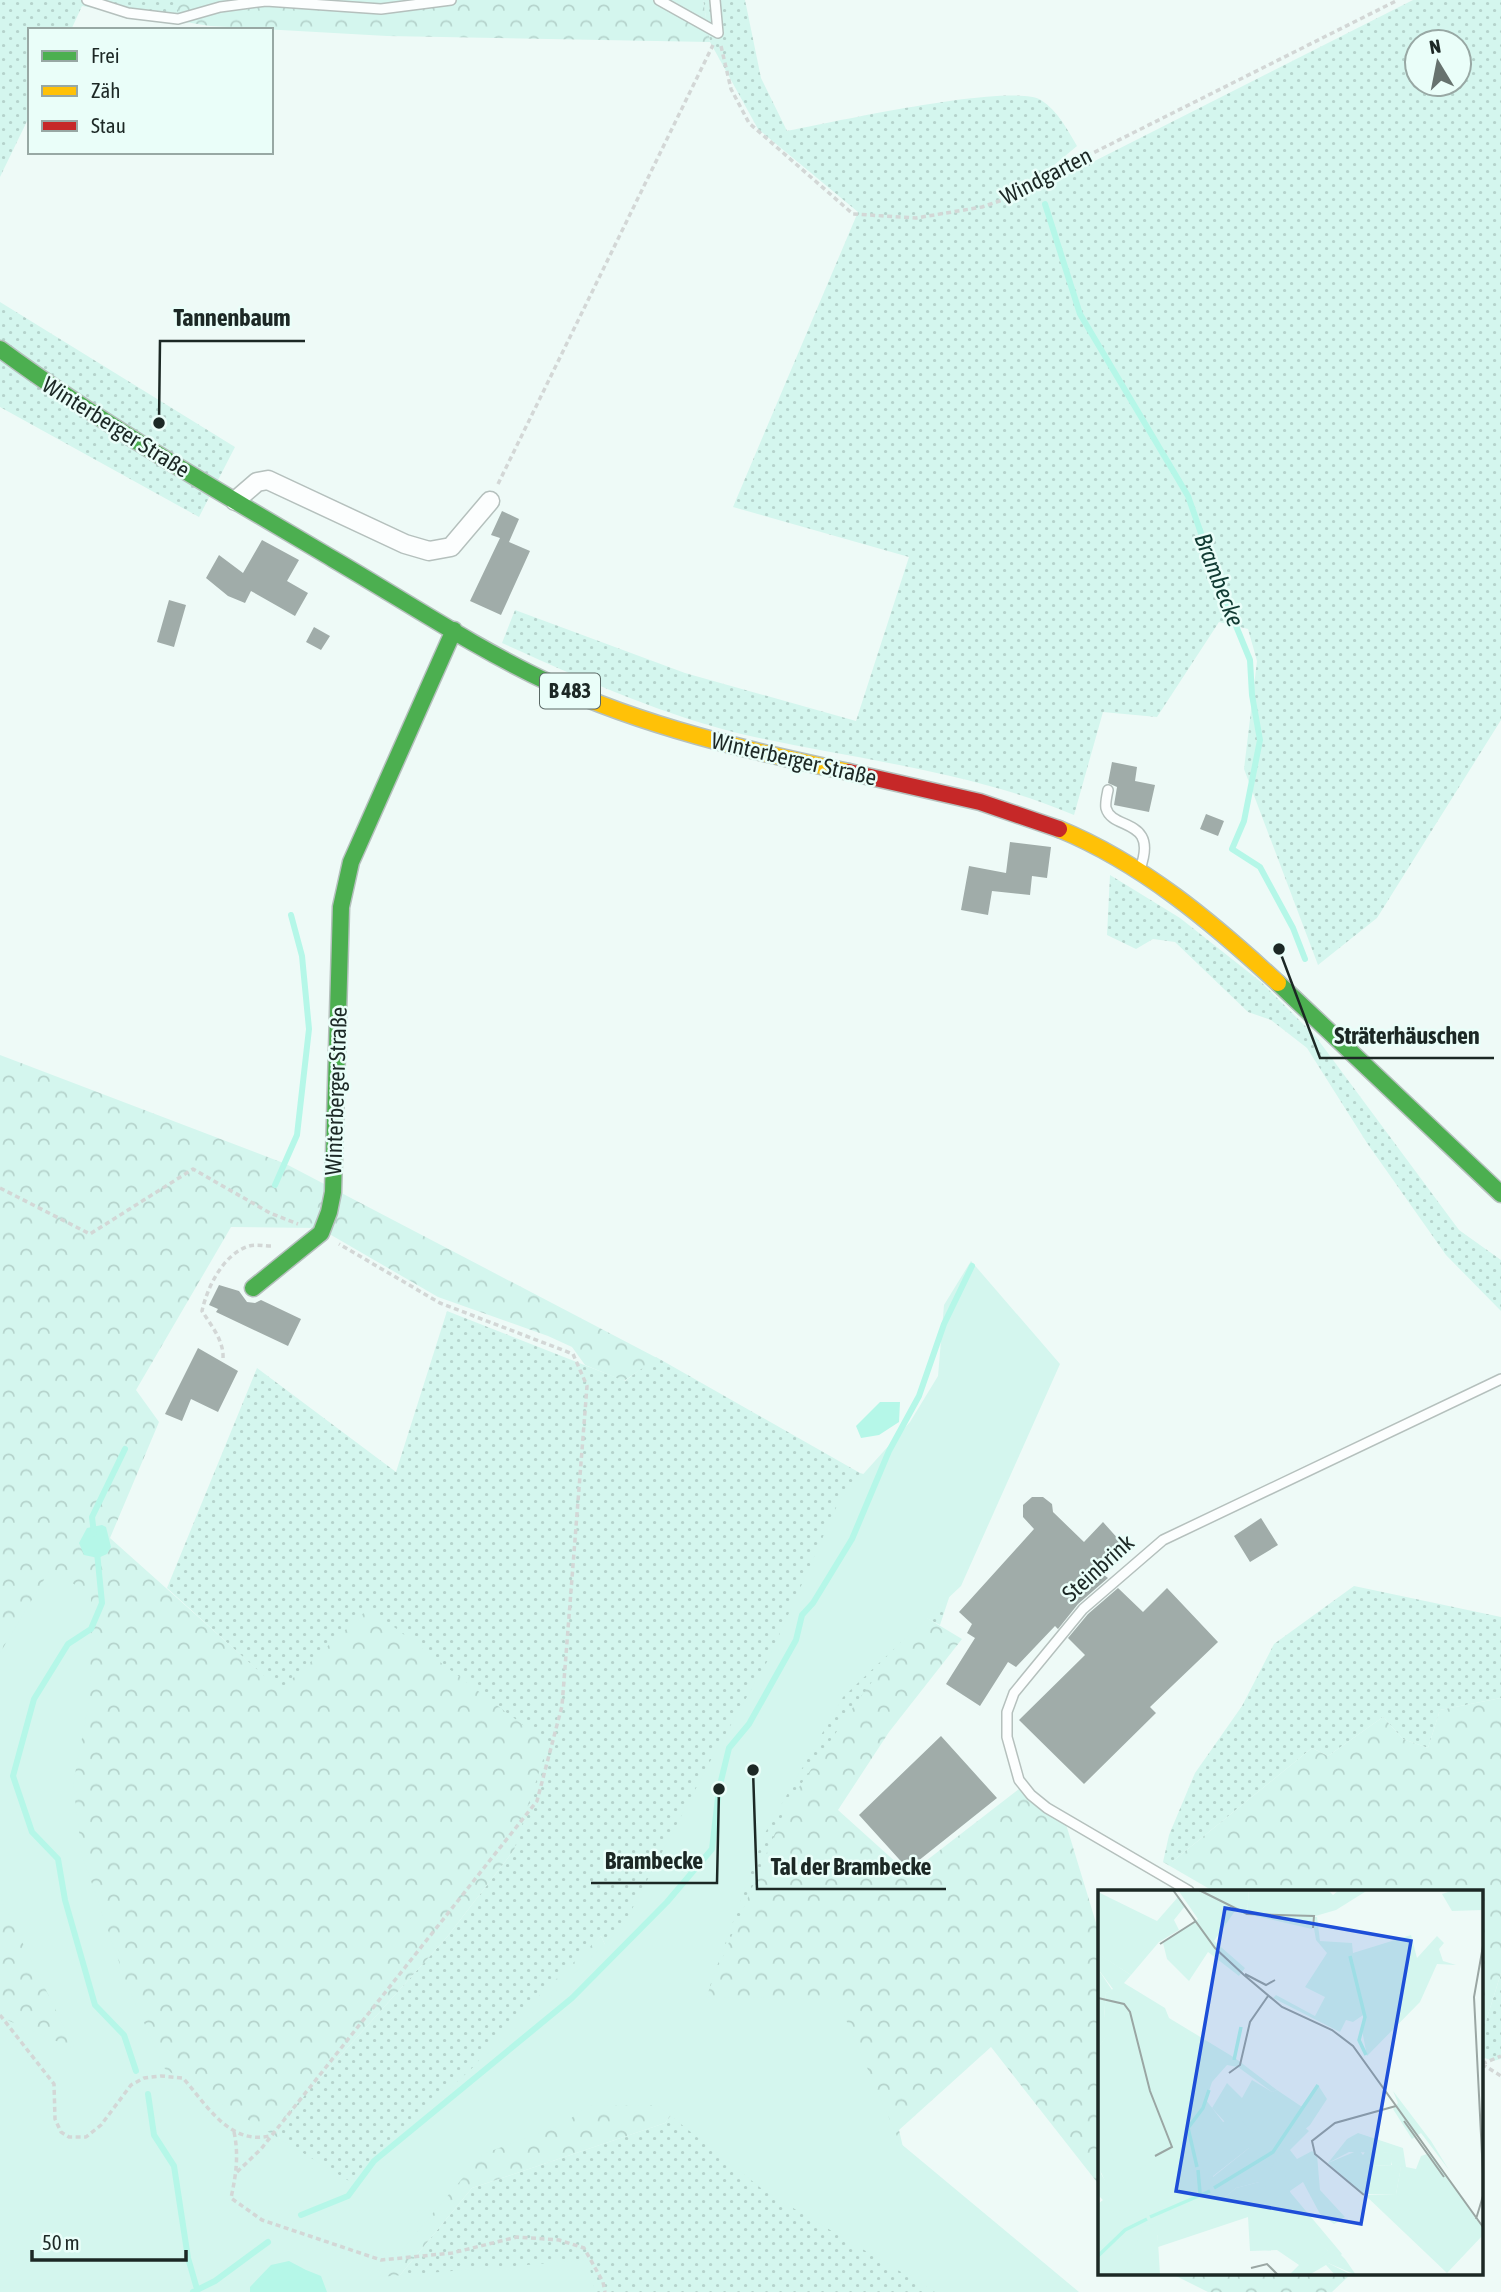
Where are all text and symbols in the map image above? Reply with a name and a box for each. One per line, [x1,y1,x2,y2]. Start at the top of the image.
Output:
legend [28,28,273,154]
north arrow [1403,28,1473,98]
text: N [1428,34,1442,58]
text: Frei [91,43,120,67]
text: Zäh [91,78,120,102]
text: Stau [91,113,126,137]
street label: Windgarten [996,142,1096,210]
callout: Tannenbaum [160,296,305,341]
text: Tannenbaum [173,304,291,331]
street label: Winterberger Straße [38,371,194,483]
water label: Brambecke [1189,529,1250,630]
road number: B 483 [540,674,600,708]
street label: Winterberger Straße [709,727,879,791]
street label: Winterberger Straße [320,1006,352,1176]
callout: Sträterhäuschen [1320,1013,1494,1058]
text: Sträterhäuschen [1334,1022,1480,1049]
street label: Steinbrink [1057,1529,1139,1607]
callout: Brambecke [591,1838,717,1883]
callout: Tal der Brambecke [757,1844,946,1889]
text: Brambecke [605,1847,703,1874]
text: Tal der Brambecke [771,1853,931,1880]
inset map [1098,1890,1484,2274]
scale bar [32,2218,186,2262]
text: 50 m [42,2230,80,2254]

